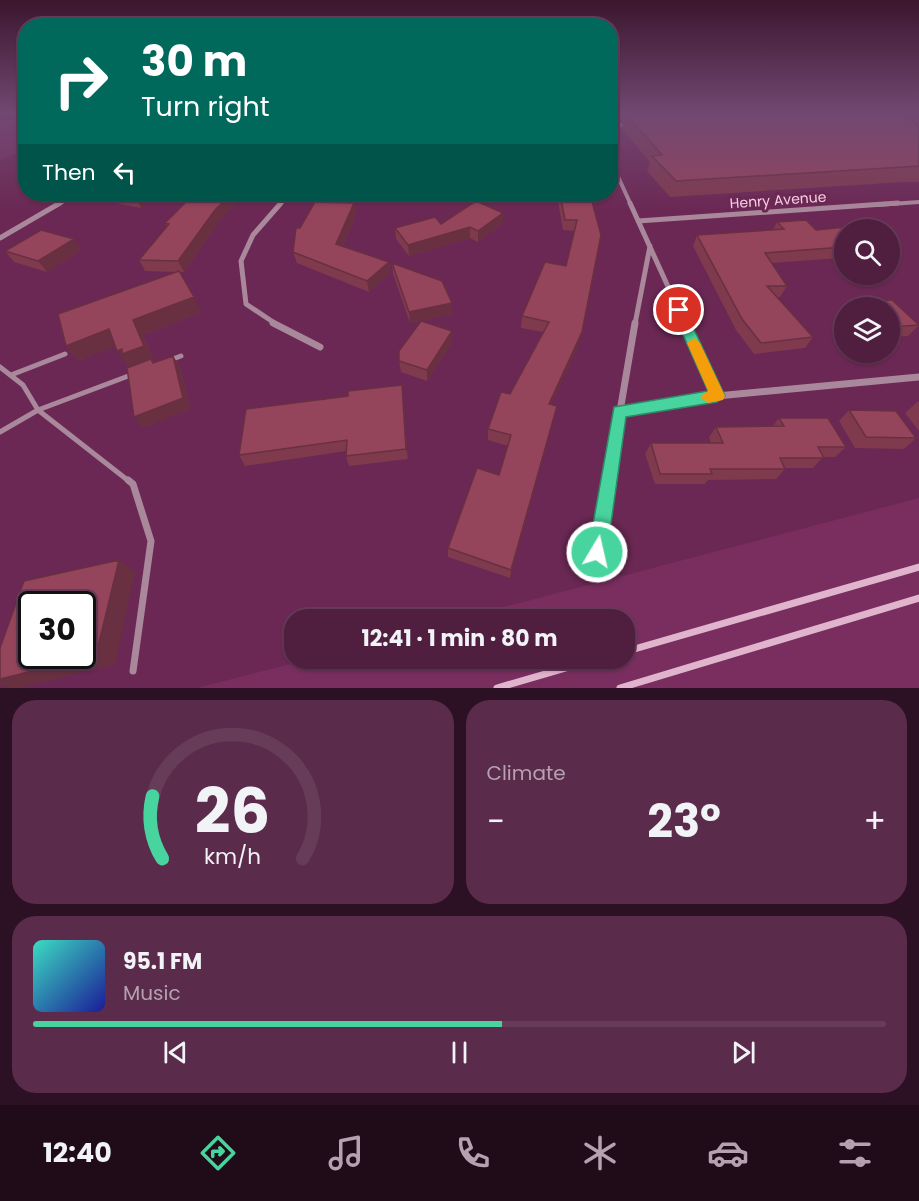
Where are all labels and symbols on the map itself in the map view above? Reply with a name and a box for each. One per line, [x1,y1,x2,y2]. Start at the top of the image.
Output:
street label: Henry Avenue [729,187,827,213]
pin [653,284,704,335]
position arrow [565,520,629,584]
speed limit sign: 30 [18,591,96,669]

